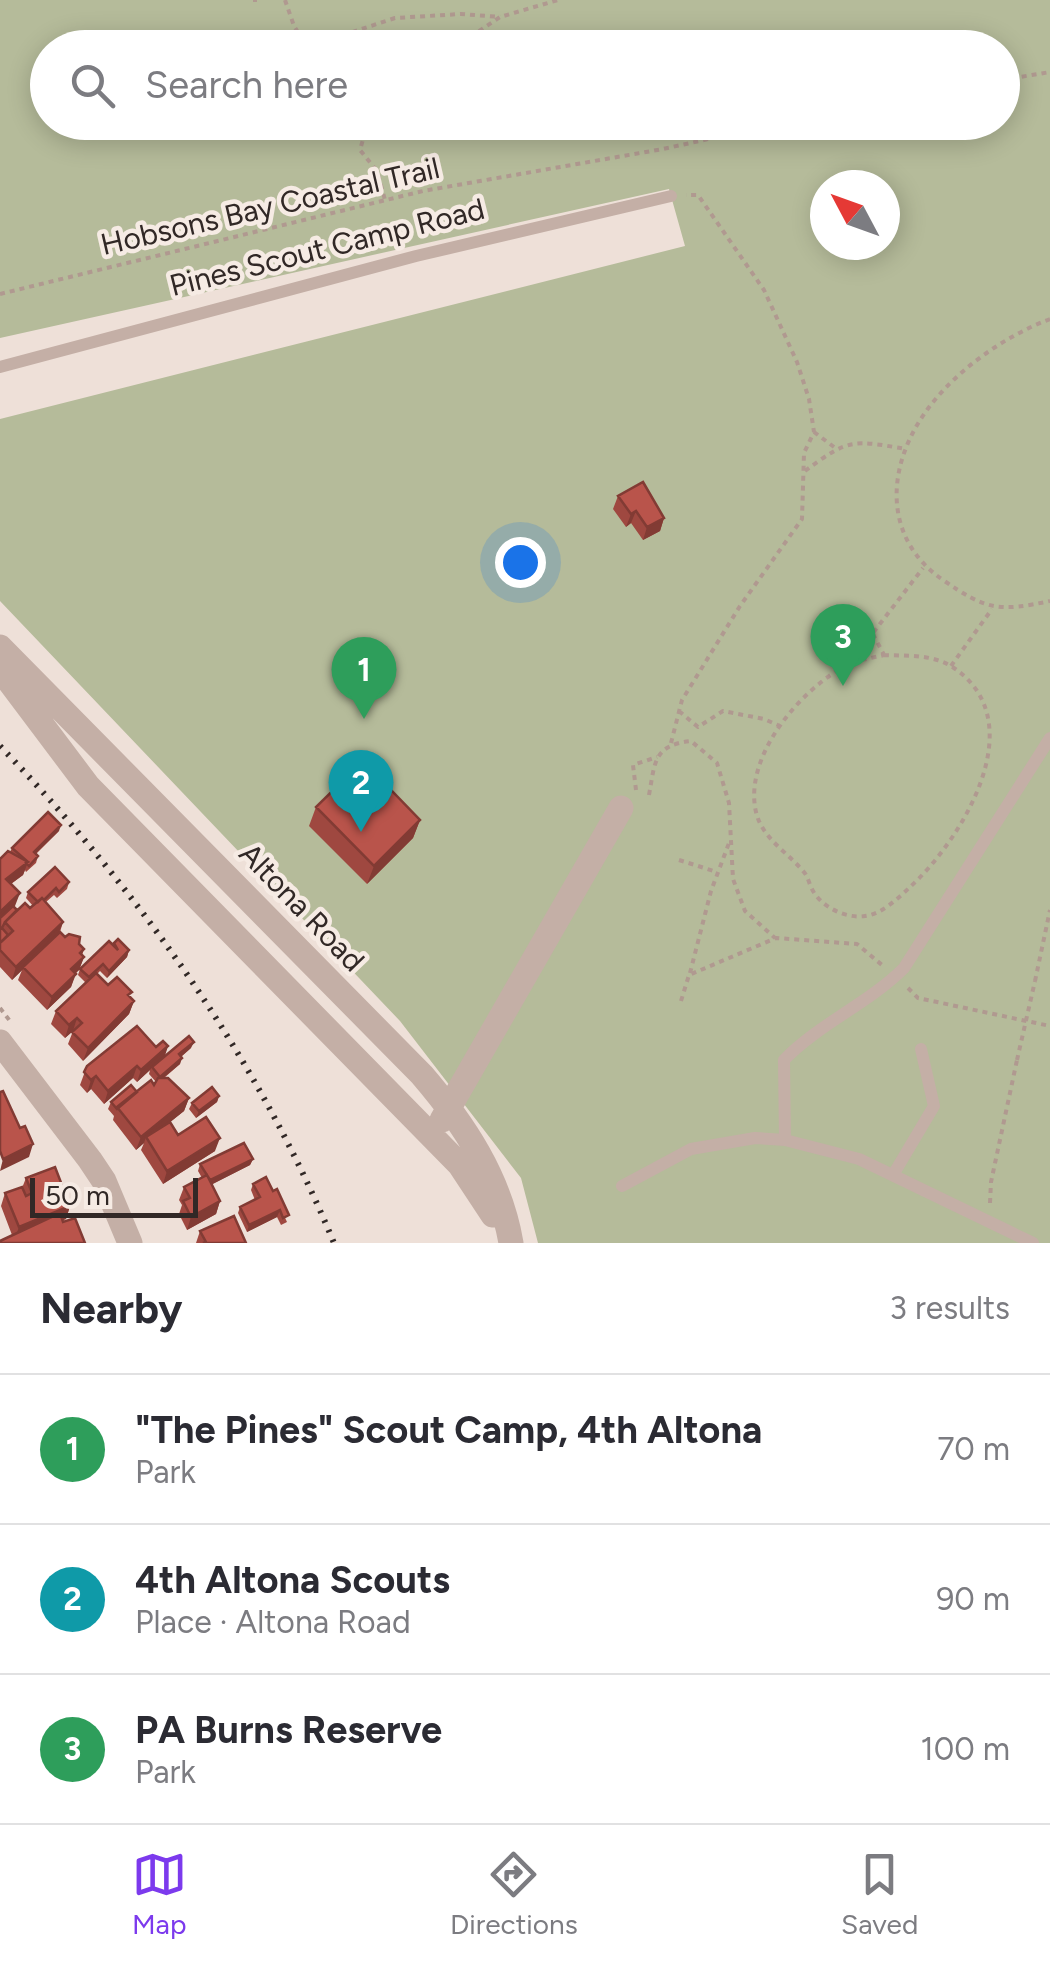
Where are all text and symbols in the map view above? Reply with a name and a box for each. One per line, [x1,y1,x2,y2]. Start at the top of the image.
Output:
search box [30,30,1020,140]
icon: search [65,58,120,113]
text: Search here [145,62,348,108]
street label: Hobsons Bay Coastal Trail [97,149,443,263]
north arrow [810,170,900,260]
street label: Pines Scout Camp Road [166,190,488,304]
your location [495,537,546,588]
pin: 3 [810,604,876,686]
pin: 1 [332,636,396,719]
pin: 2 [328,750,394,832]
street label: Altona Road [232,835,372,979]
scale bar [30,1173,198,1218]
text: 50 m [45,1178,110,1212]
text: Nearby [40,1283,182,1334]
text: 3 results [890,1289,1010,1327]
text: "The Pines" Scout Camp, 4th Altona [135,1407,762,1453]
text: 1 [66,1430,79,1468]
text: 70 m [937,1430,1010,1468]
text: Park [135,1453,196,1491]
text: 4th Altona Scouts [135,1557,450,1603]
text: 2 [63,1580,82,1618]
text: 90 m [936,1580,1010,1618]
text: Place · Altona Road [135,1603,411,1641]
text: PA Burns Reserve [135,1707,442,1753]
text: 3 [64,1730,81,1768]
text: 100 m [921,1730,1010,1768]
text: Park [135,1753,196,1791]
tab: Map [132,1847,187,1941]
tab: Directions [450,1847,578,1941]
tab: Saved [841,1847,918,1941]

